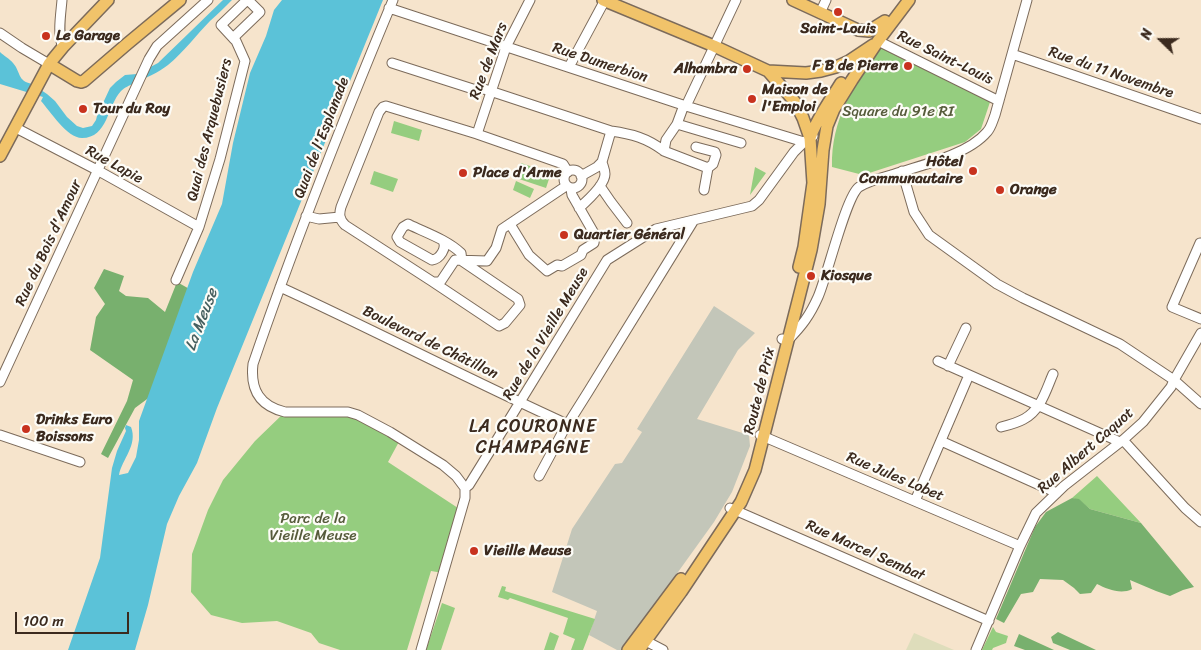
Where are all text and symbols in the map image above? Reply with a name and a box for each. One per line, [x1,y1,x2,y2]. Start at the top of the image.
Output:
marker: Saint-Louis [832,6,844,18]
north arrow [1136,15,1186,65]
street label: Rue de Mars [466,20,512,102]
place label: Saint-Louis [800,20,876,38]
text: N [1133,25,1160,43]
place label: Le Garage [56,27,120,45]
street label: Rue Saint-Louis [894,27,996,89]
marker: Le Garage [40,30,52,42]
street label: Rue Dumerbion [550,39,650,87]
street label: Rue du 11 Novembre [1046,43,1176,103]
street label: Quai des Arquebusiers [184,57,236,203]
place label: F B de Pierre [813,57,898,75]
place label: Alhambra [674,60,737,78]
marker: F B de Pierre [902,60,914,72]
marker: Alhambra [741,63,753,75]
street label: Quai de l'Esplanade [291,75,353,201]
place label: Maison de l'Emploi [762,81,828,116]
marker: Maison de l'Emploi [746,93,758,105]
place label: Tour du Roy [93,100,170,118]
marker: Tour du Roy [77,103,89,115]
park label: Square du 91e RI [842,103,954,121]
street label: Rue Lapie [82,142,146,188]
place label: Hôtel Communautaire [859,153,963,188]
place label: Place d'Arme [473,164,562,182]
marker: Hôtel Communautaire [967,165,979,177]
marker: Place d'Arme [457,167,469,179]
street label: Rue du Bois d'Amour [12,177,86,309]
place label: Orange [1010,181,1057,199]
marker: Orange [994,184,1006,196]
place label: Quartier Général [574,226,685,244]
marker: Quartier Général [558,229,570,241]
street label: Rue de la Vieille Meuse [499,265,593,403]
place label: Kiosque [821,267,872,285]
marker: Kiosque [805,270,817,282]
water label: La Meuse [181,286,223,354]
street label: Boulevard de Châtillon [359,302,501,384]
street label: Route de Prix [740,346,780,436]
street label: Rue Albert Caquot [1034,404,1138,498]
place label: Drinks Euro Boissons [36,411,112,446]
district label: LA COURONNE CHAMPAGNE [468,416,598,458]
marker: Drinks Euro Boissons [20,423,32,435]
street label: Rue Jules Lobet [844,448,946,506]
park label: Parc de la Vieille Meuse [269,510,357,545]
street label: Rue Marcel Sembat [803,517,927,585]
place label: Vieille Meuse [484,542,571,560]
marker: Vieille Meuse [468,545,480,557]
scale bar [18,602,131,634]
text: 100 m [23,608,64,634]

